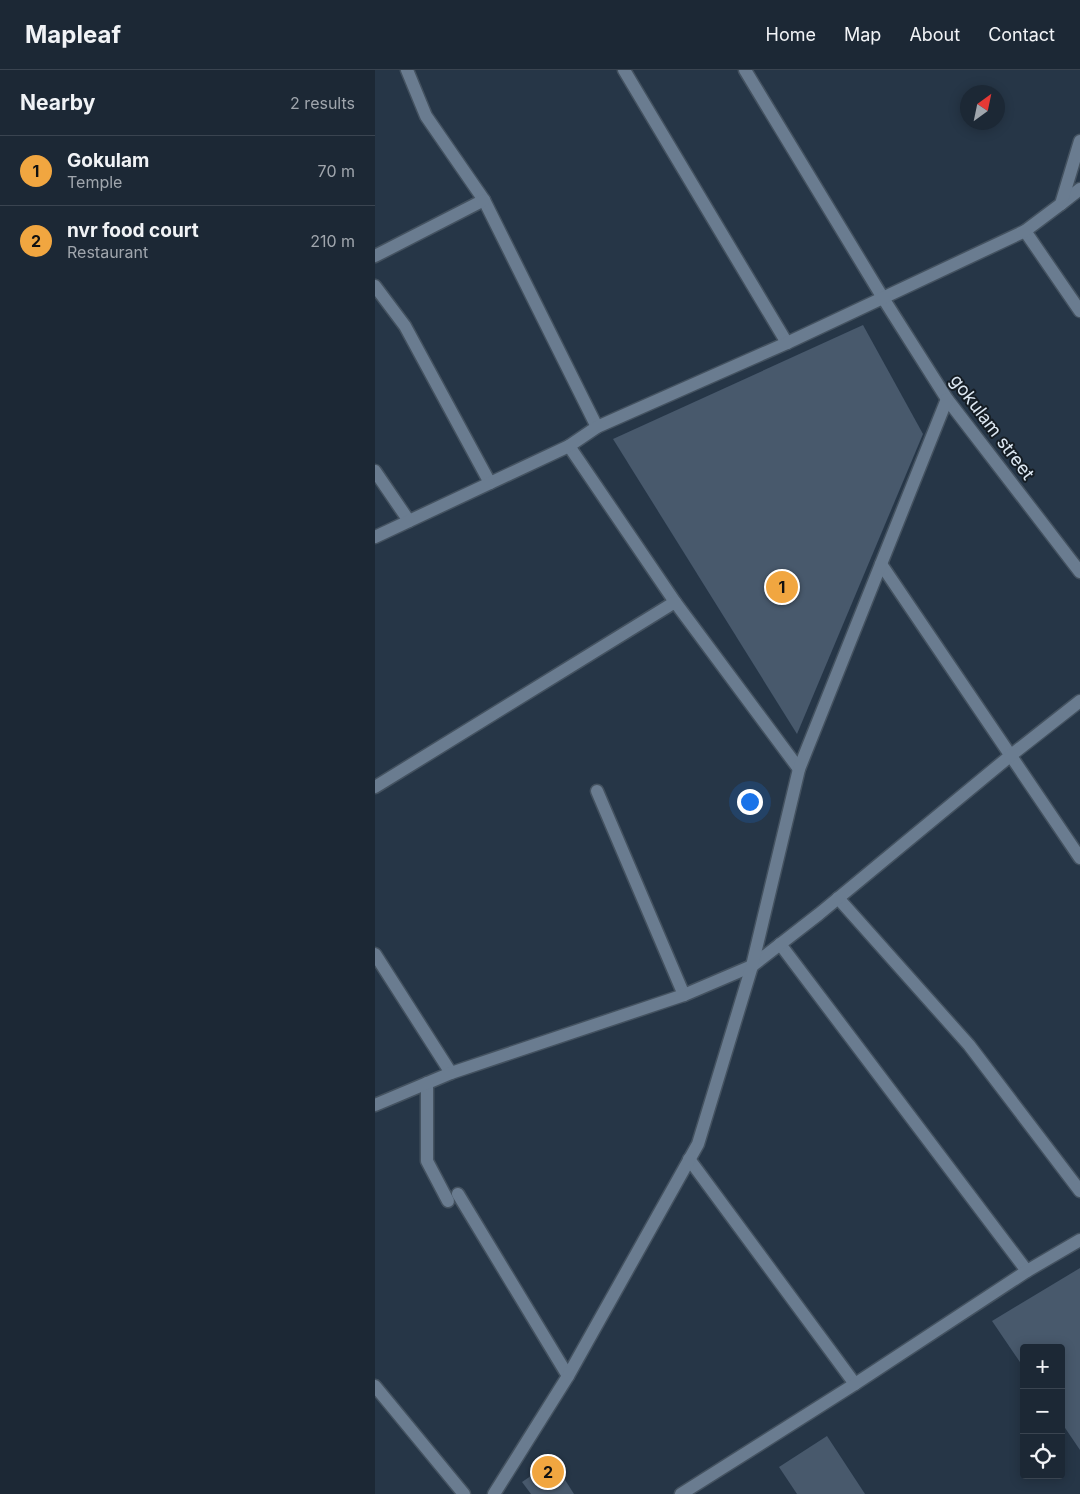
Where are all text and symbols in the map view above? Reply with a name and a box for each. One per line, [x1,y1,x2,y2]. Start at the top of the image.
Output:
text: Mapleaf [25,20,121,49]
text: Home [766,24,816,45]
text: Map [844,24,881,45]
text: About [909,24,960,45]
text: Contact [988,24,1055,45]
north arrow [960,85,1005,130]
text: Nearby [20,90,95,115]
text: 2 results [290,93,355,113]
text: Gokulam [67,149,149,172]
text: 1 [33,161,39,181]
text: 70 m [318,161,355,181]
text: Temple [67,172,122,192]
text: nvr food court [67,219,199,242]
text: 2 [31,231,41,251]
text: 210 m [310,231,355,251]
text: Restaurant [67,242,148,262]
street label: gokulam street [946,370,1039,484]
pin: 1 [766,568,798,606]
your location [737,789,763,815]
map controls [1020,1344,1065,1479]
button: + [1020,1344,1065,1389]
button: − [1020,1389,1065,1434]
button: locate [1020,1434,1065,1479]
pin: 2 [532,1453,564,1491]

